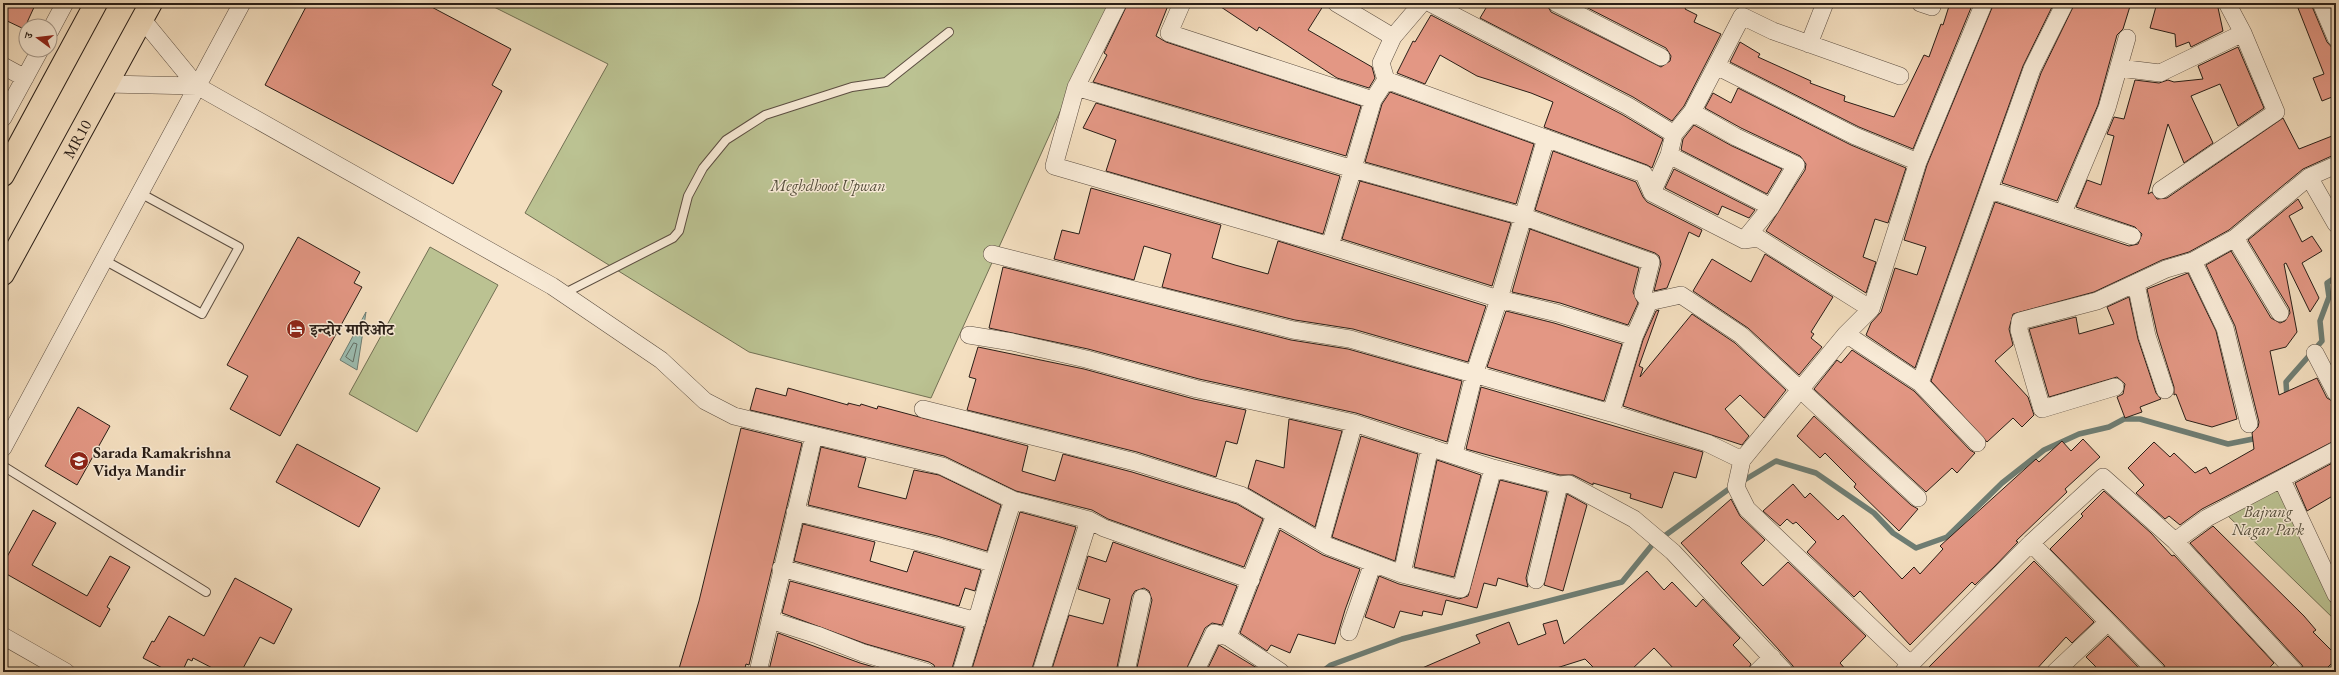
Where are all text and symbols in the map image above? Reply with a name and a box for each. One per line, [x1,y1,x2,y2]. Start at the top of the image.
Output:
north arrow [18,18,58,58]
text: उ [21,30,36,41]
street label: MR10 [58,115,96,162]
park label: Meghdhoot Upwan [769,175,886,196]
hotel icon: इन्दोर मारिओट [285,318,307,340]
place label: इन्दोर मारिओट [309,319,395,340]
place label: Sarada Ramakrishna Vidya Mandir [93,442,232,481]
school or university icon: Sarada Ramakrishna Vidya Mandir [68,450,90,472]
park label: Bajrang Nagar Park [2231,501,2305,540]

